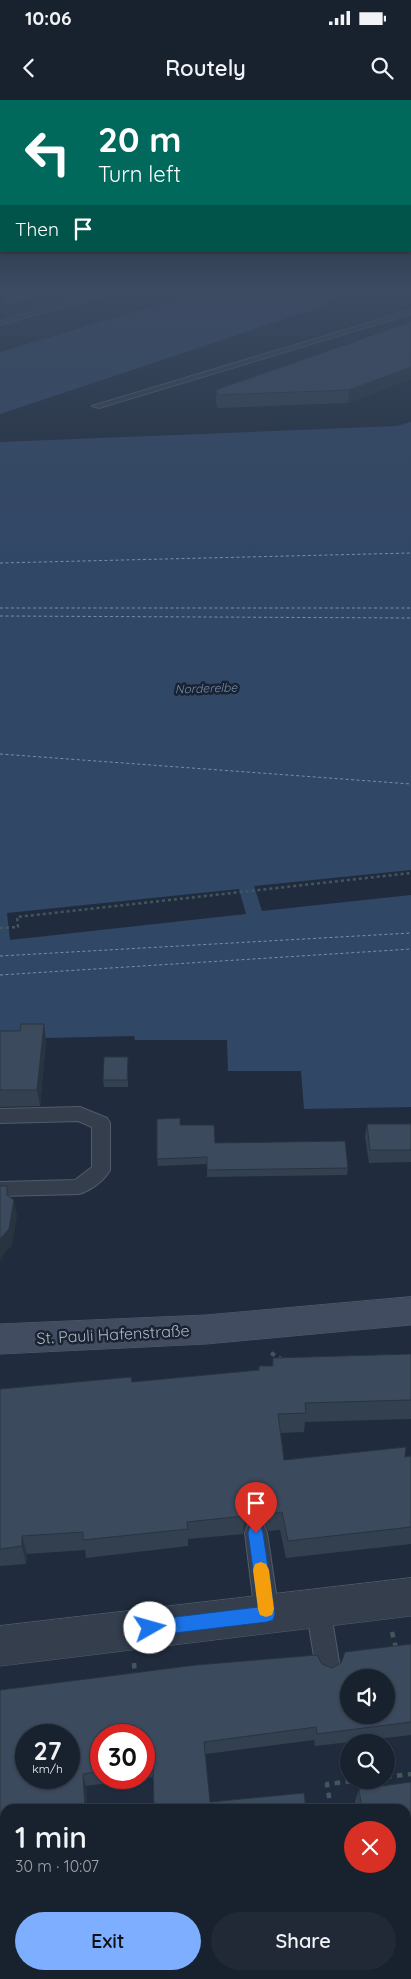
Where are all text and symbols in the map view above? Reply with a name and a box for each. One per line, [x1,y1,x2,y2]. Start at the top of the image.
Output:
text: 10:06 [25,6,71,30]
icon: back [15,54,43,82]
text: Routely [165,54,246,82]
icon: search [368,54,396,82]
text: 20 m [98,117,181,161]
icon: left [15,120,80,185]
text: Turn left [98,160,181,188]
icon: arrive [69,215,97,243]
text: Then [15,217,59,241]
water label: Norderelbe [175,679,239,697]
street label: St. Pauli Hafenstraße [36,1320,190,1348]
pin [235,1482,277,1533]
icon: arrive [242,1489,270,1517]
position arrow [123,1601,175,1653]
map controls [340,1669,395,1789]
button: sound [340,1669,395,1724]
speed limit sign: 30 [90,1724,155,1789]
button: search [340,1734,395,1789]
text: 27 [34,1735,61,1766]
text: km/h [32,1761,63,1776]
text: 1 min [15,1818,87,1856]
button: close [344,1821,396,1873]
text: 30 m · 10:07 [15,1856,99,1876]
button: Exit [15,1912,201,1970]
button: Share [211,1912,396,1970]

